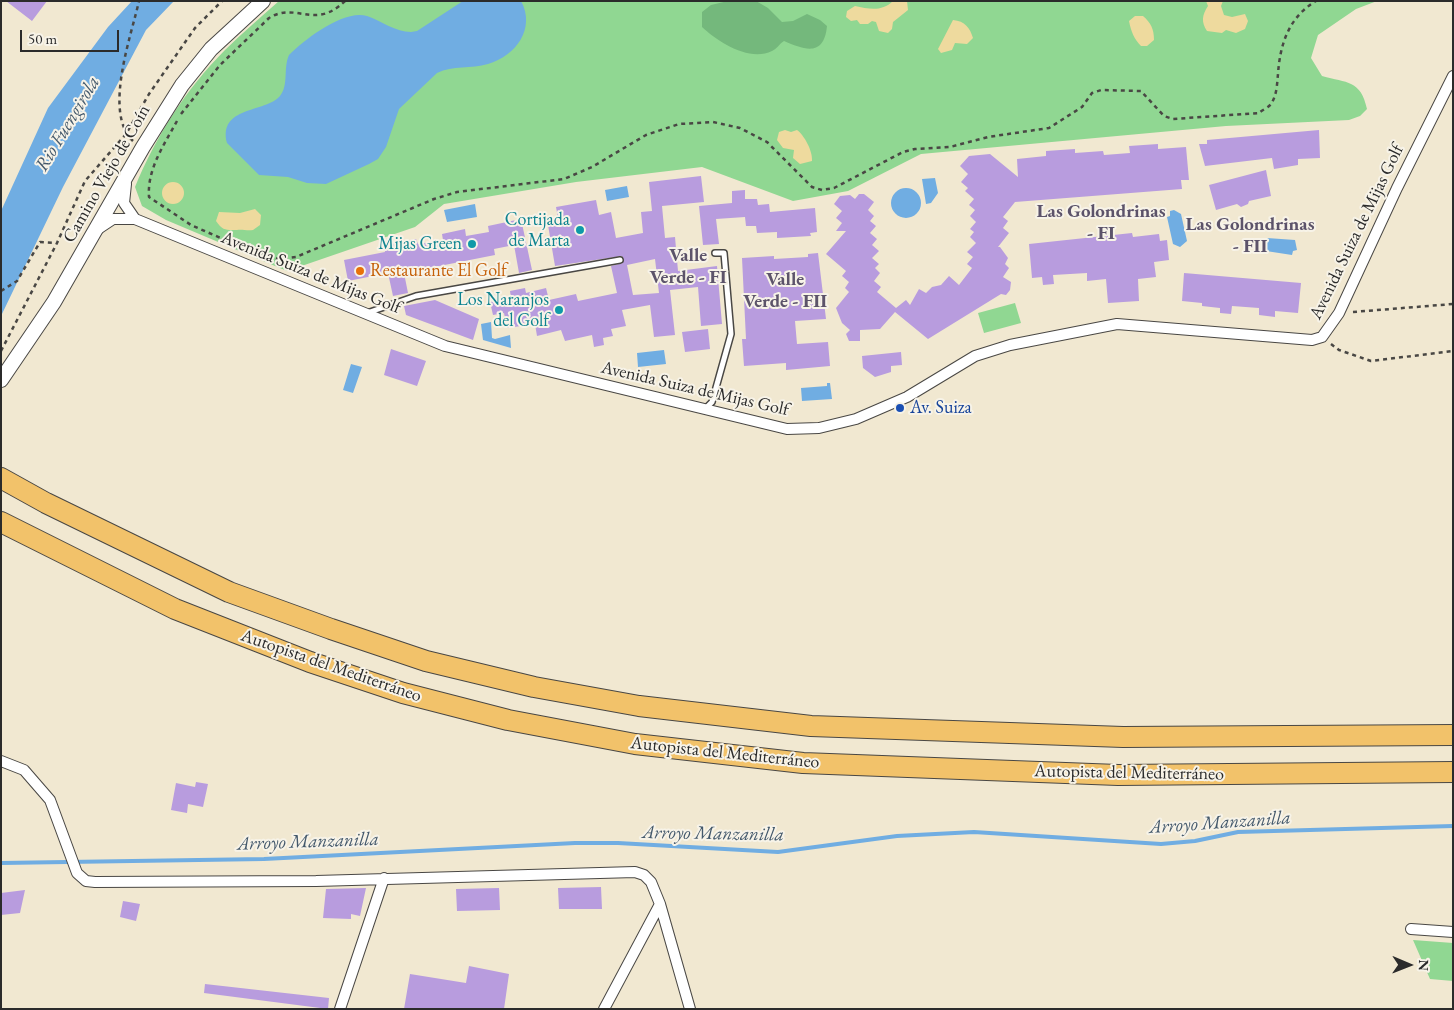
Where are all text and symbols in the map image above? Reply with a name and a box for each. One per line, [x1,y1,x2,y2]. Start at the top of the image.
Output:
scale bar [22,20,121,52]
text: 50 m [28,29,57,48]
water label: Rio Fuengirola [31,72,105,176]
street label: Camino Viejo de Coín [59,101,155,247]
street label: Avenida Suiza de Mijas Golf [1305,141,1409,323]
district label: Las Golondrinas - FI [1036,201,1166,245]
place label: Cortijada de Marta [505,209,570,252]
district label: Las Golondrinas - FII [1185,214,1315,258]
marker: Cortijada de Marta [574,224,586,236]
street label: Avenida Suiza de Mijas Golf [218,227,404,319]
place label: Mijas Green [378,233,462,255]
marker: Mijas Green [466,238,478,250]
district label: Valle Verde - FI [649,245,727,289]
place label: Restaurante El Golf [370,260,507,282]
marker: Restaurante El Golf [354,265,366,277]
district label: Valle Verde - FII [743,269,827,313]
place label: Los Naranjos del Golf [457,289,549,332]
marker: Los Naranjos del Golf [553,304,565,316]
street label: Avenida Suiza de Mijas Golf [599,357,791,421]
place label: Av. Suiza [910,397,972,419]
marker: Av. Suiza [894,402,906,414]
street label: Autopista del Mediterráneo [238,625,424,707]
street label: Autopista del Mediterráneo [629,732,821,774]
street label: Autopista del Mediterráneo [1034,761,1224,785]
water label: Arroyo Manzanilla [1148,807,1292,839]
water label: Arroyo Manzanilla [642,821,784,847]
water label: Arroyo Manzanilla [237,828,379,856]
north arrow [1384,940,1434,990]
text: N [1415,959,1433,971]

